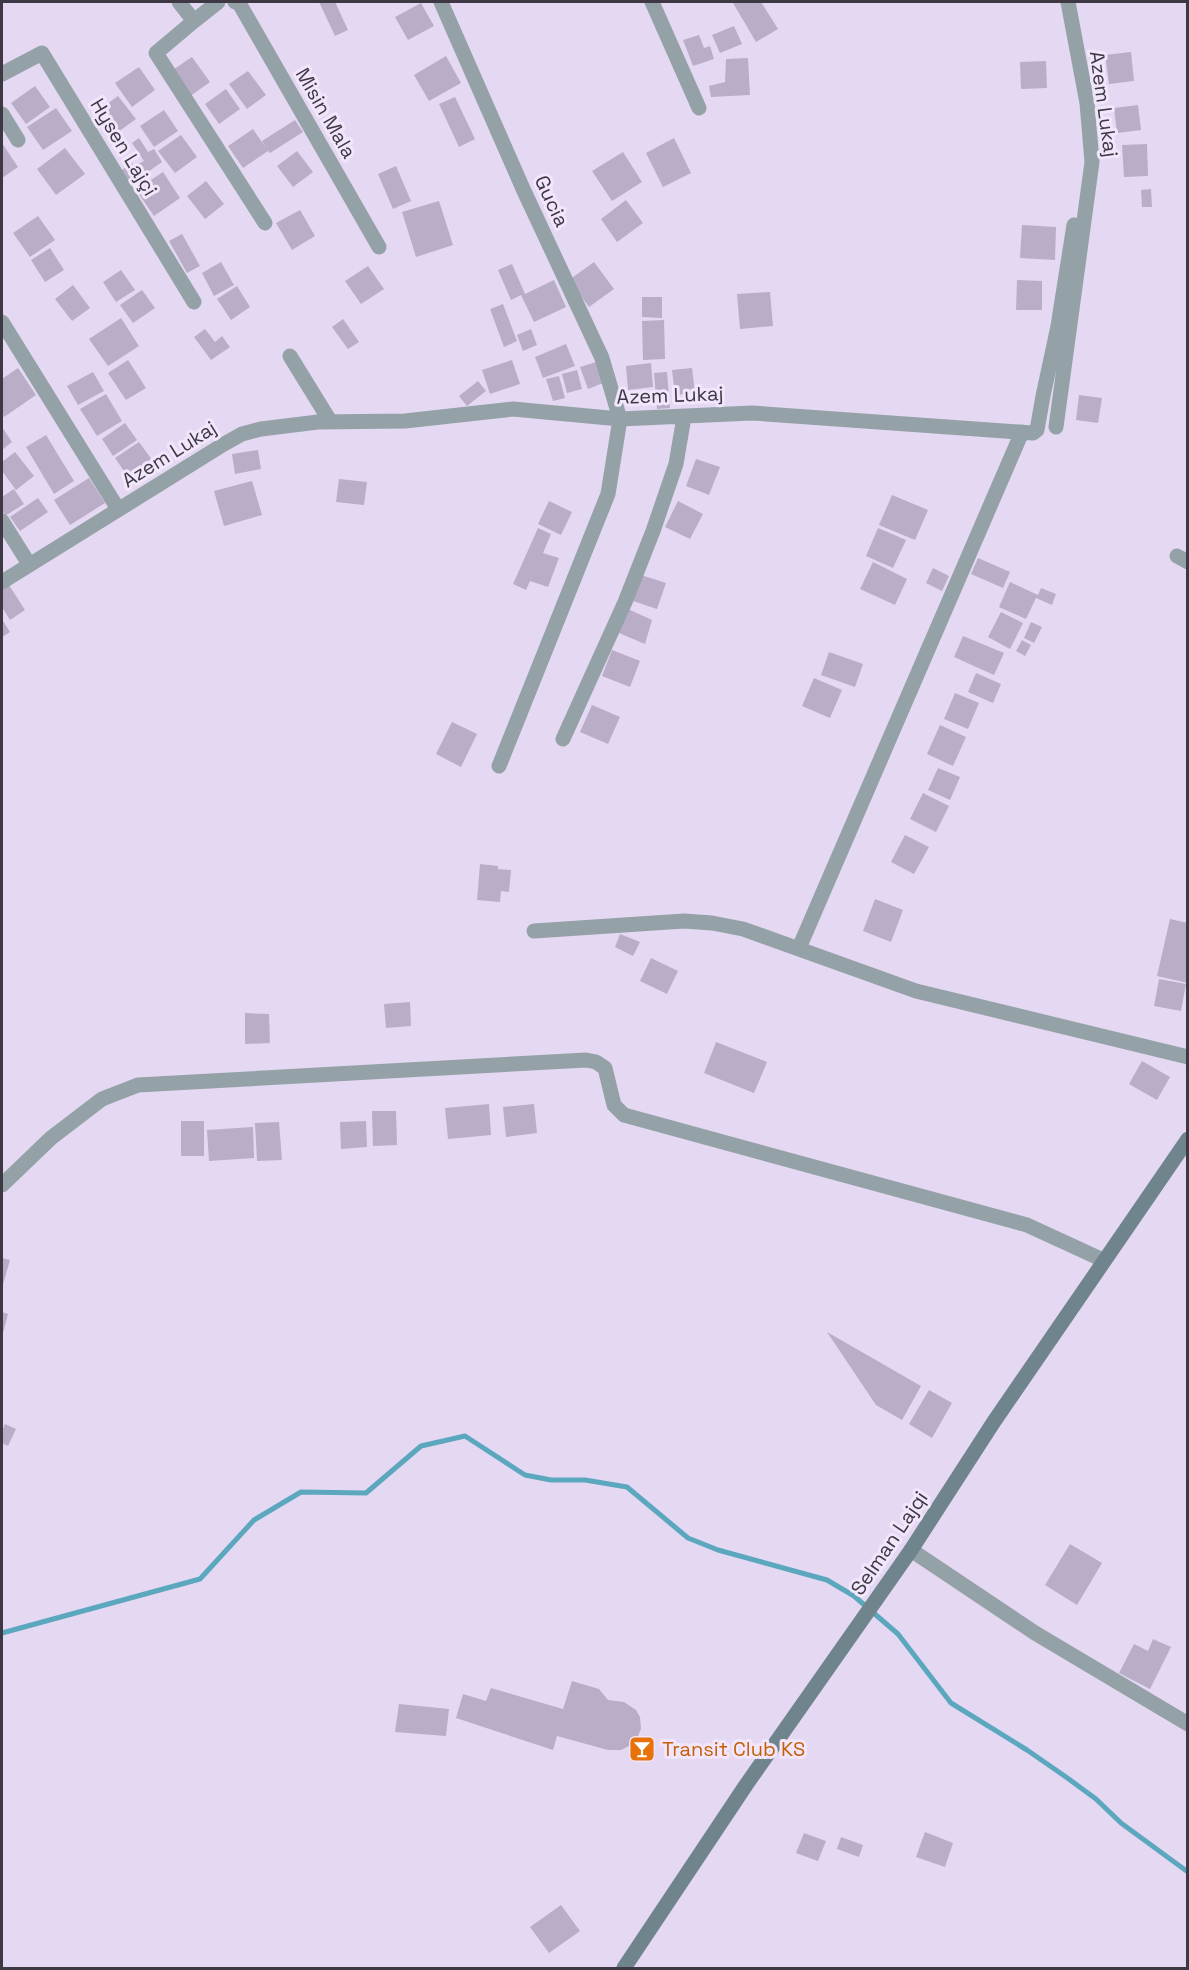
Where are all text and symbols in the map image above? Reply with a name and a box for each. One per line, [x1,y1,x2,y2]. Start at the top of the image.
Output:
street label: Azem Lukaj [1084,49,1124,159]
street label: Misin Mala [290,63,362,163]
street label: Hysen Lajçi [85,93,163,201]
street label: Gucia [529,171,575,231]
street label: Azem Lukaj [616,380,724,410]
street label: Azem Lukaj [117,415,221,493]
street label: Selman Lajqi [845,1486,933,1600]
bar icon: Transit Club KS [627,1734,657,1764]
place label: Transit Club KS [662,1736,805,1762]

